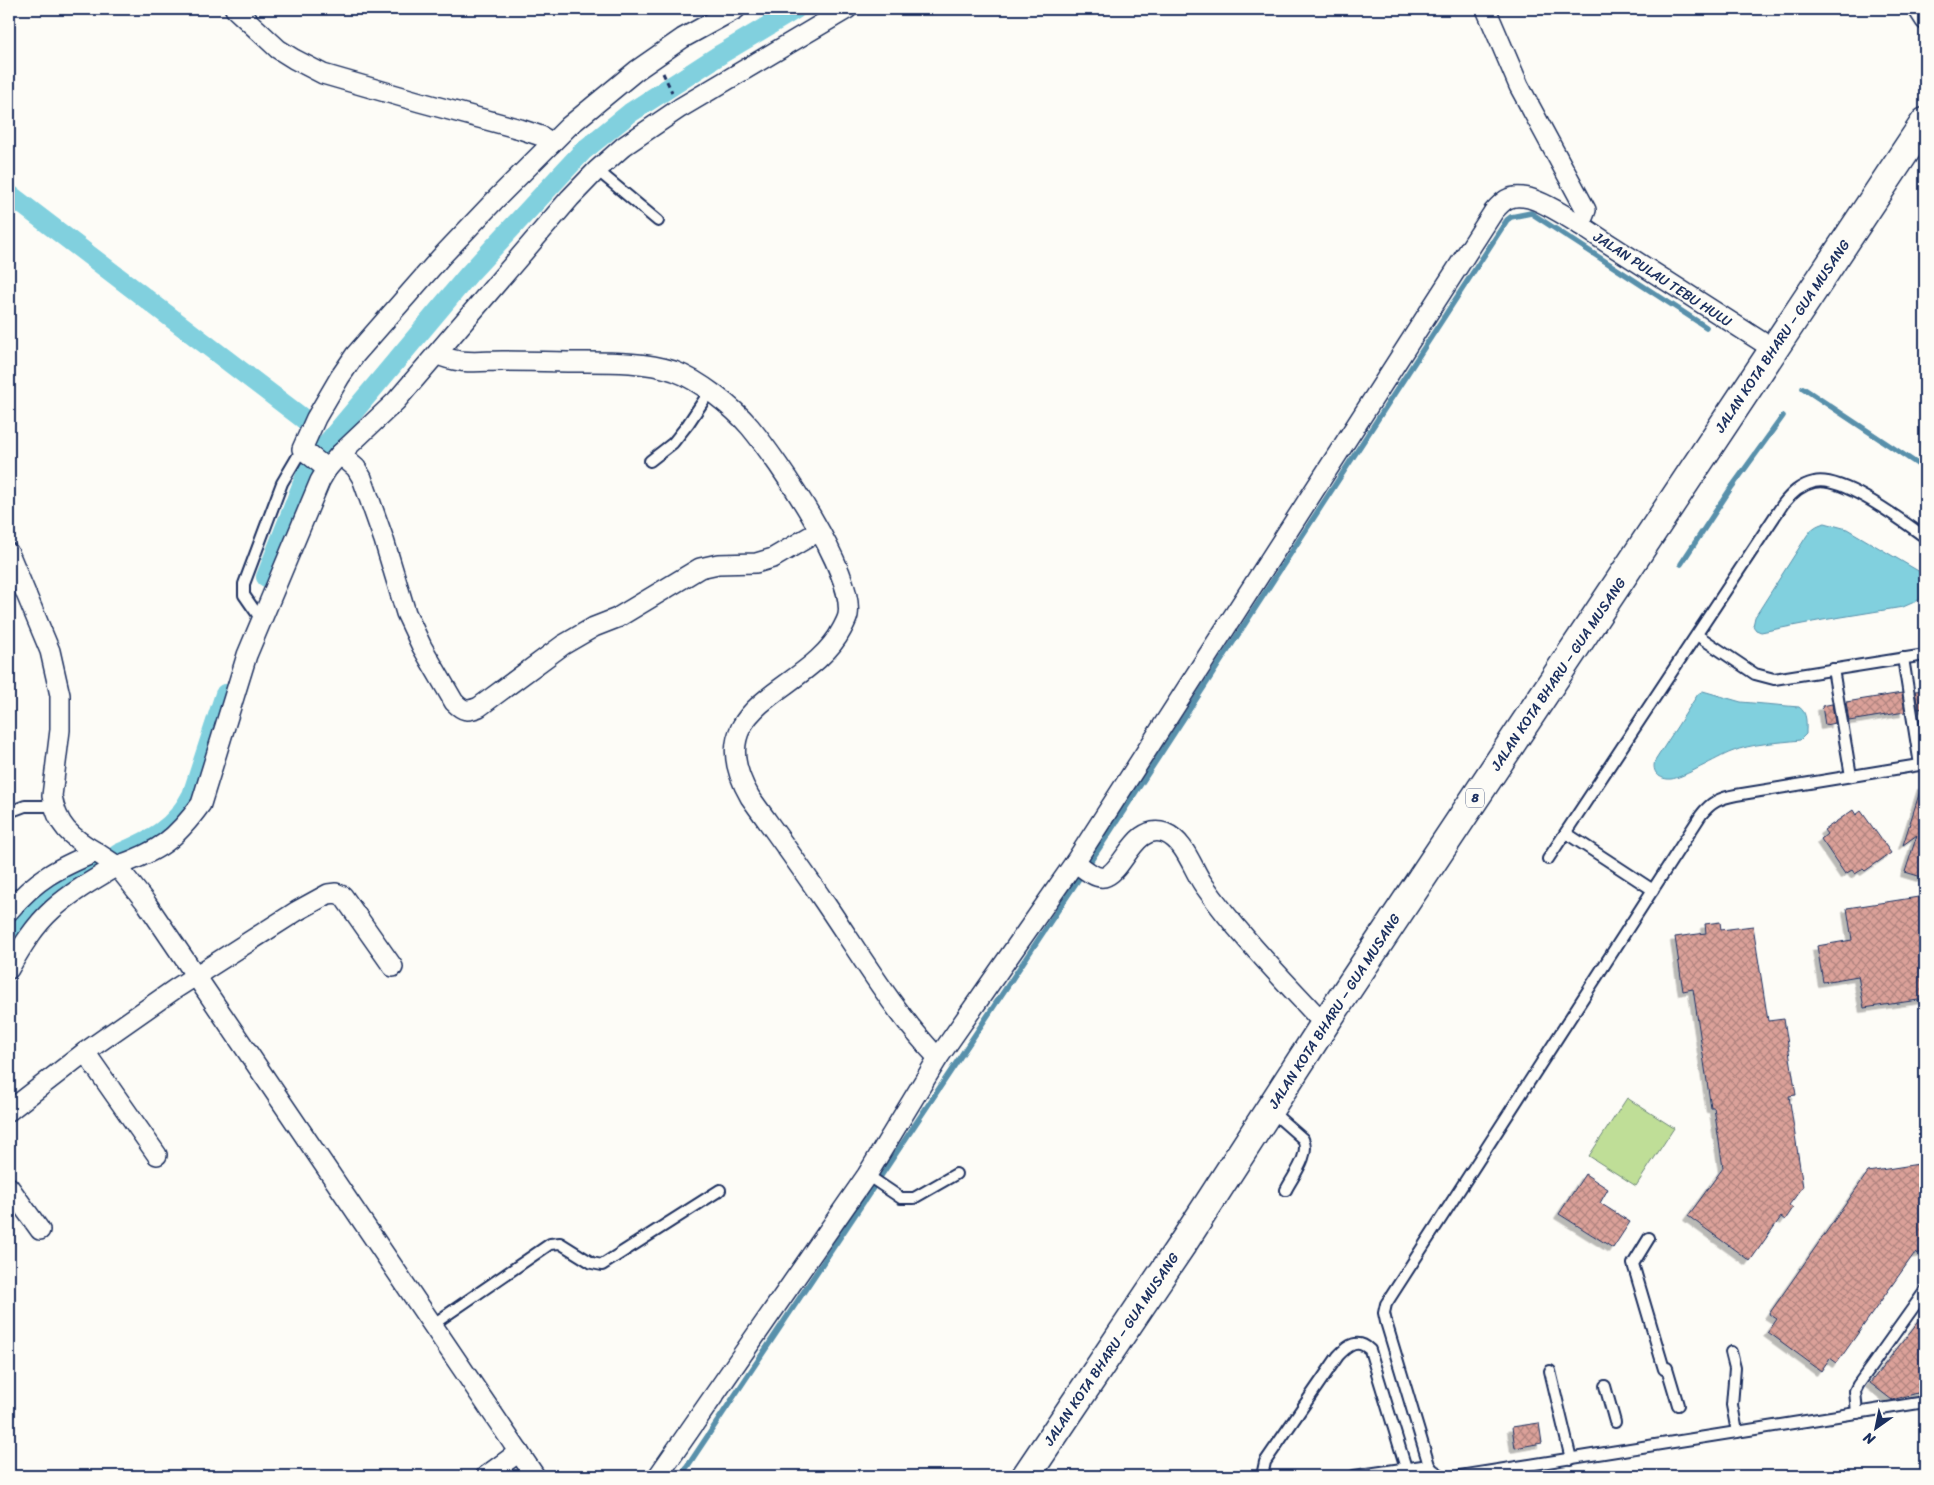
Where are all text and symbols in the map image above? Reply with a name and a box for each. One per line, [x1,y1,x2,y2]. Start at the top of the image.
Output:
street label: JALAN PULAU TEBU HULU [1587,224,1737,334]
street label: JALAN KOTA BHARU – GUA MUSANG [1708,234,1857,439]
street label: JALAN KOTA BHARU – GUA MUSANG [1484,572,1633,777]
road number: 8 [1466,788,1484,808]
street label: JALAN KOTA BHARU – GUA MUSANG [1261,908,1407,1115]
street label: JALAN KOTA BHARU – GUA MUSANG [1037,1247,1186,1452]
north arrow [1852,1402,1902,1452]
text: N [1858,1425,1881,1452]

